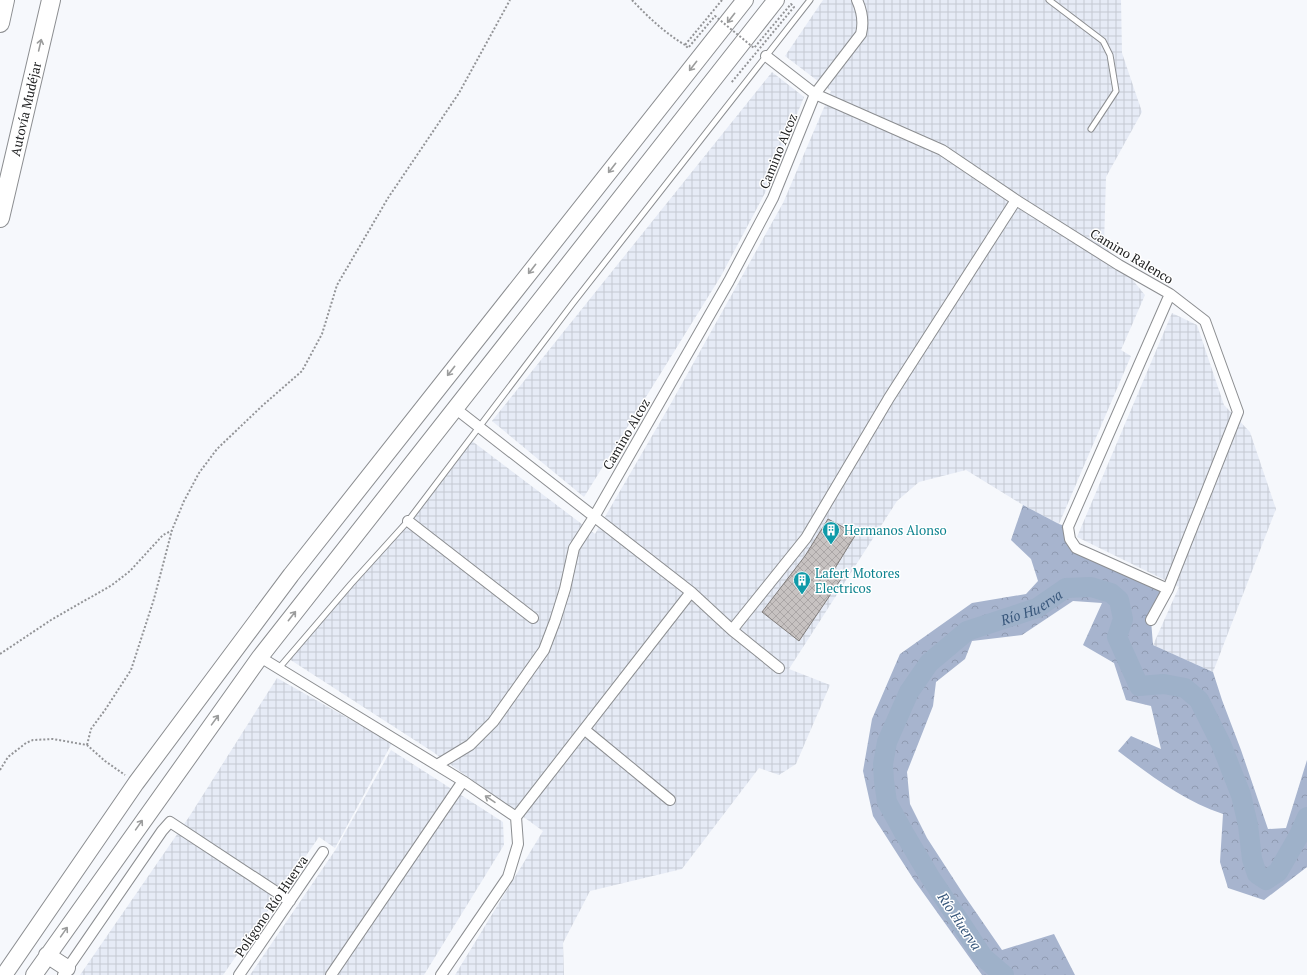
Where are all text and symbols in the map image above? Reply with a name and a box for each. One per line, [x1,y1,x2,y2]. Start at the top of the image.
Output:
one-way arrow [727,12,736,23]
one-way arrow [37,39,45,52]
street label: Autovía Mudéjar [6,60,45,158]
one-way arrow [689,60,697,71]
street label: Camino Alcoz [755,111,801,191]
one-way arrow [608,162,617,173]
street label: Camino Ralenco [1087,224,1177,288]
one-way arrow [527,264,536,275]
one-way arrow [447,366,455,377]
street label: Camino Alcoz [598,395,654,473]
building icon: Hermanos Alonso [821,520,841,545]
place label: Hermanos Alonso [844,521,947,539]
place label: Lafert Motores Electricos [815,564,900,597]
building icon: Lafert Motores Electricos [792,570,812,595]
water label: Río Huerva [997,584,1066,629]
one-way arrow [288,610,297,621]
one-way arrow [211,715,219,726]
one-way arrow [484,795,495,803]
one-way arrow [135,820,143,831]
street label: Polígono Río Huerva [230,851,312,960]
water label: Río Huerva [933,887,986,954]
one-way arrow [60,926,68,937]

